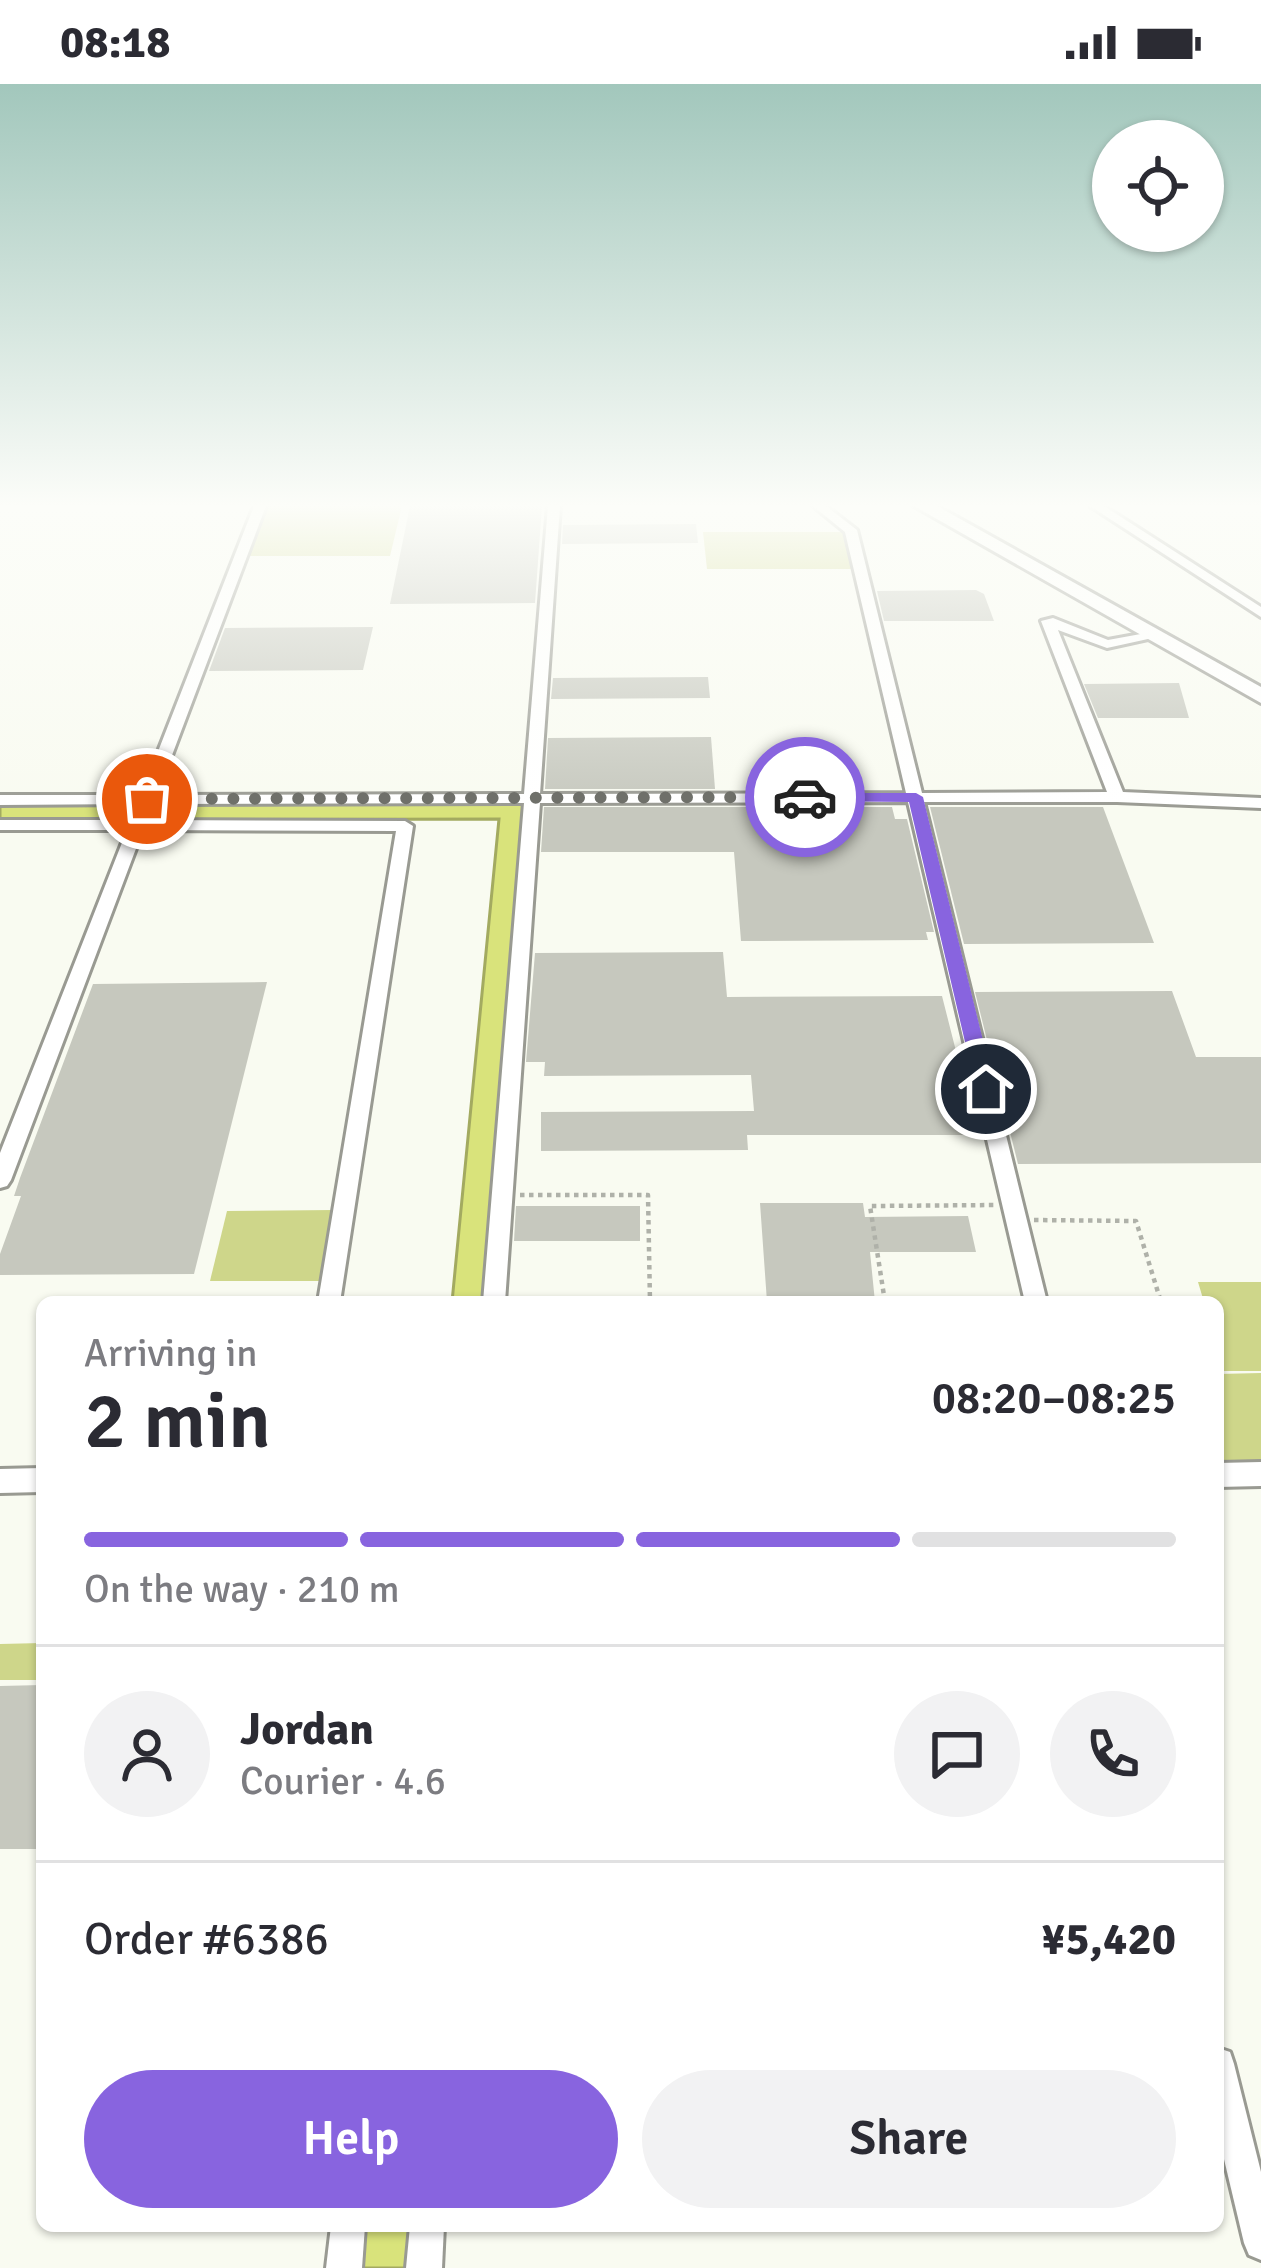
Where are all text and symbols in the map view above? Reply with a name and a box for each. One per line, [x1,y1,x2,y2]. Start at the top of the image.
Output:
text: 08:18 [60,15,170,70]
map controls [1092,120,1224,252]
button: locate [1092,120,1224,252]
courier [745,737,865,857]
pin [96,748,198,850]
icon: car [772,764,838,830]
icon: bag [114,766,180,832]
pin [935,1038,1037,1140]
icon: home [953,1056,1019,1122]
text: Arriving in [84,1329,258,1377]
text: 08:20–08:25 [932,1371,1176,1426]
text: 2 min [84,1374,271,1470]
text: On the way · 210 m [84,1565,400,1613]
button: person [84,1691,210,1817]
button: chat [894,1691,1020,1817]
button: phone [1050,1691,1176,1817]
text: Jordan [240,1702,374,1757]
text: Courier · 4.6 [240,1757,446,1805]
text: Order #6386 [84,1912,329,1967]
text: ¥5,420 [1041,1912,1176,1967]
button: Help [84,2070,618,2208]
button: Share [642,2070,1176,2208]

